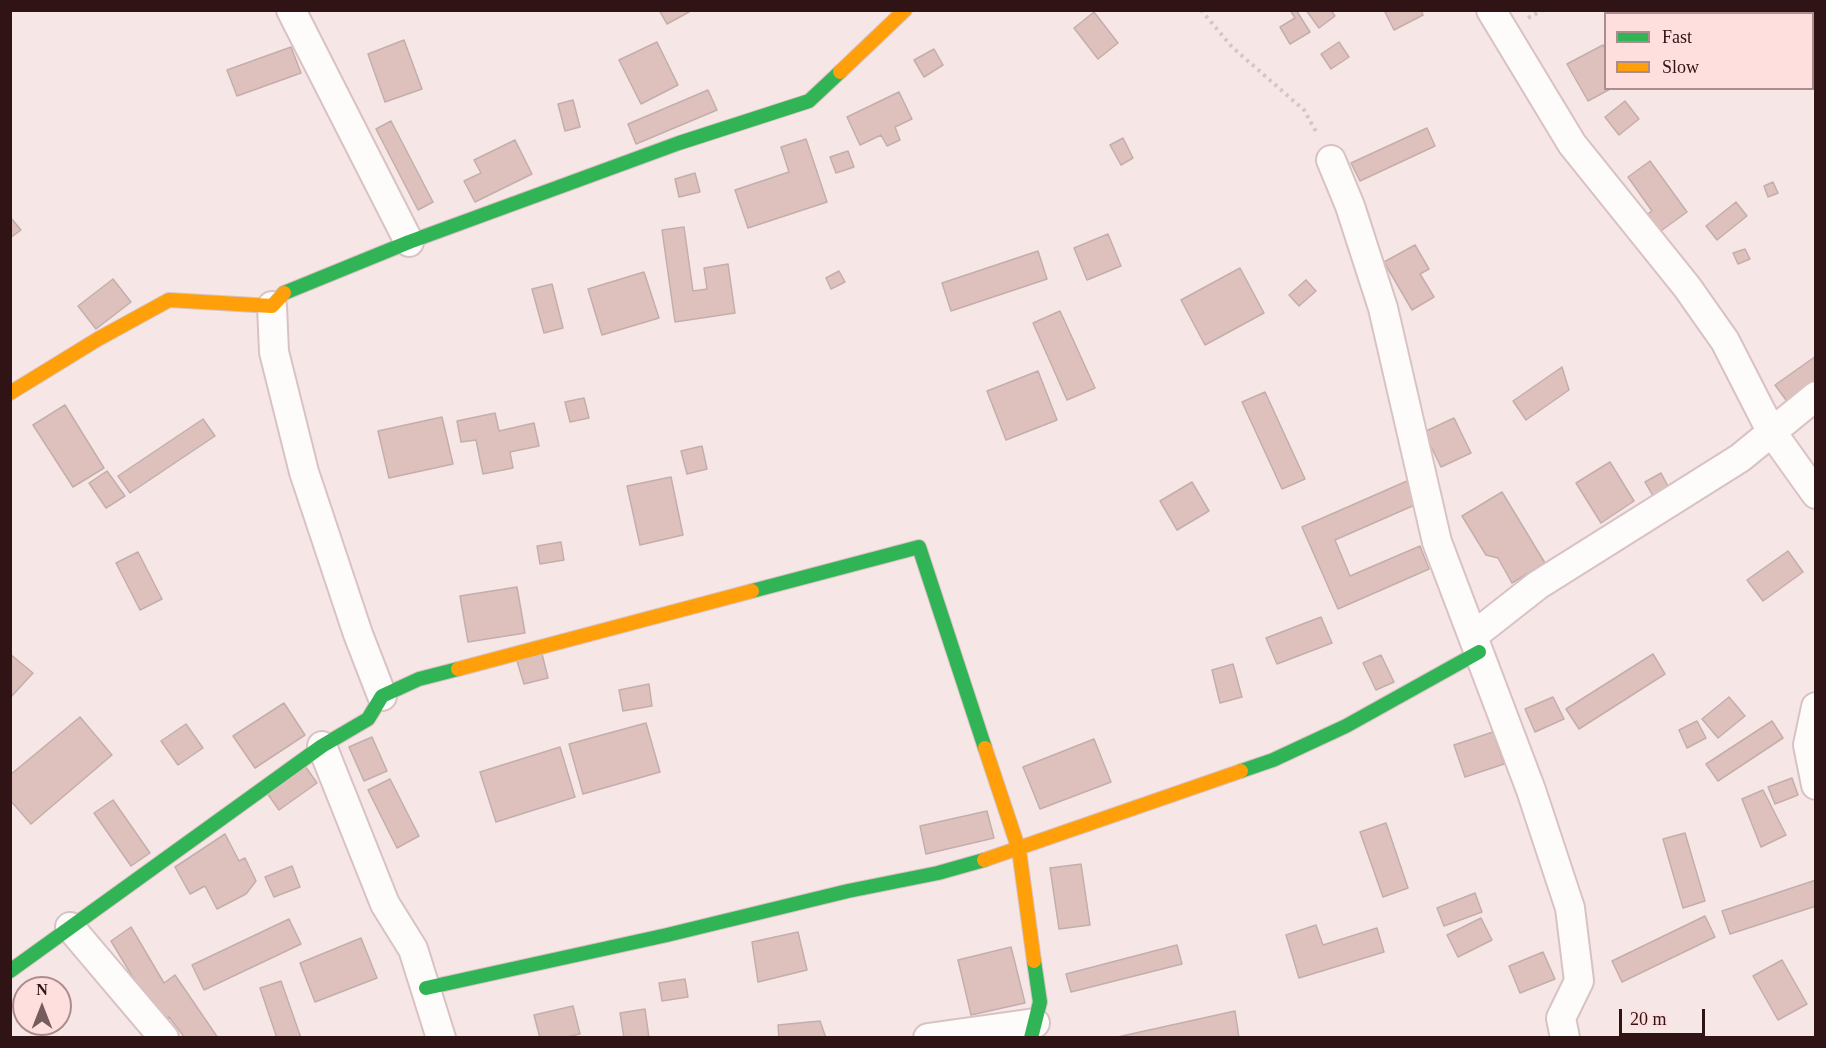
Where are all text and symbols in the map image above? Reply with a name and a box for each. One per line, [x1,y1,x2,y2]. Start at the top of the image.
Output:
legend [1604,12,1814,90]
text: Fast [1662,27,1692,47]
text: Slow [1662,57,1699,77]
north arrow [12,976,72,1036]
text: N [36,981,48,998]
scale bar [1622,997,1708,1035]
text: 20 m [1630,1009,1667,1029]

